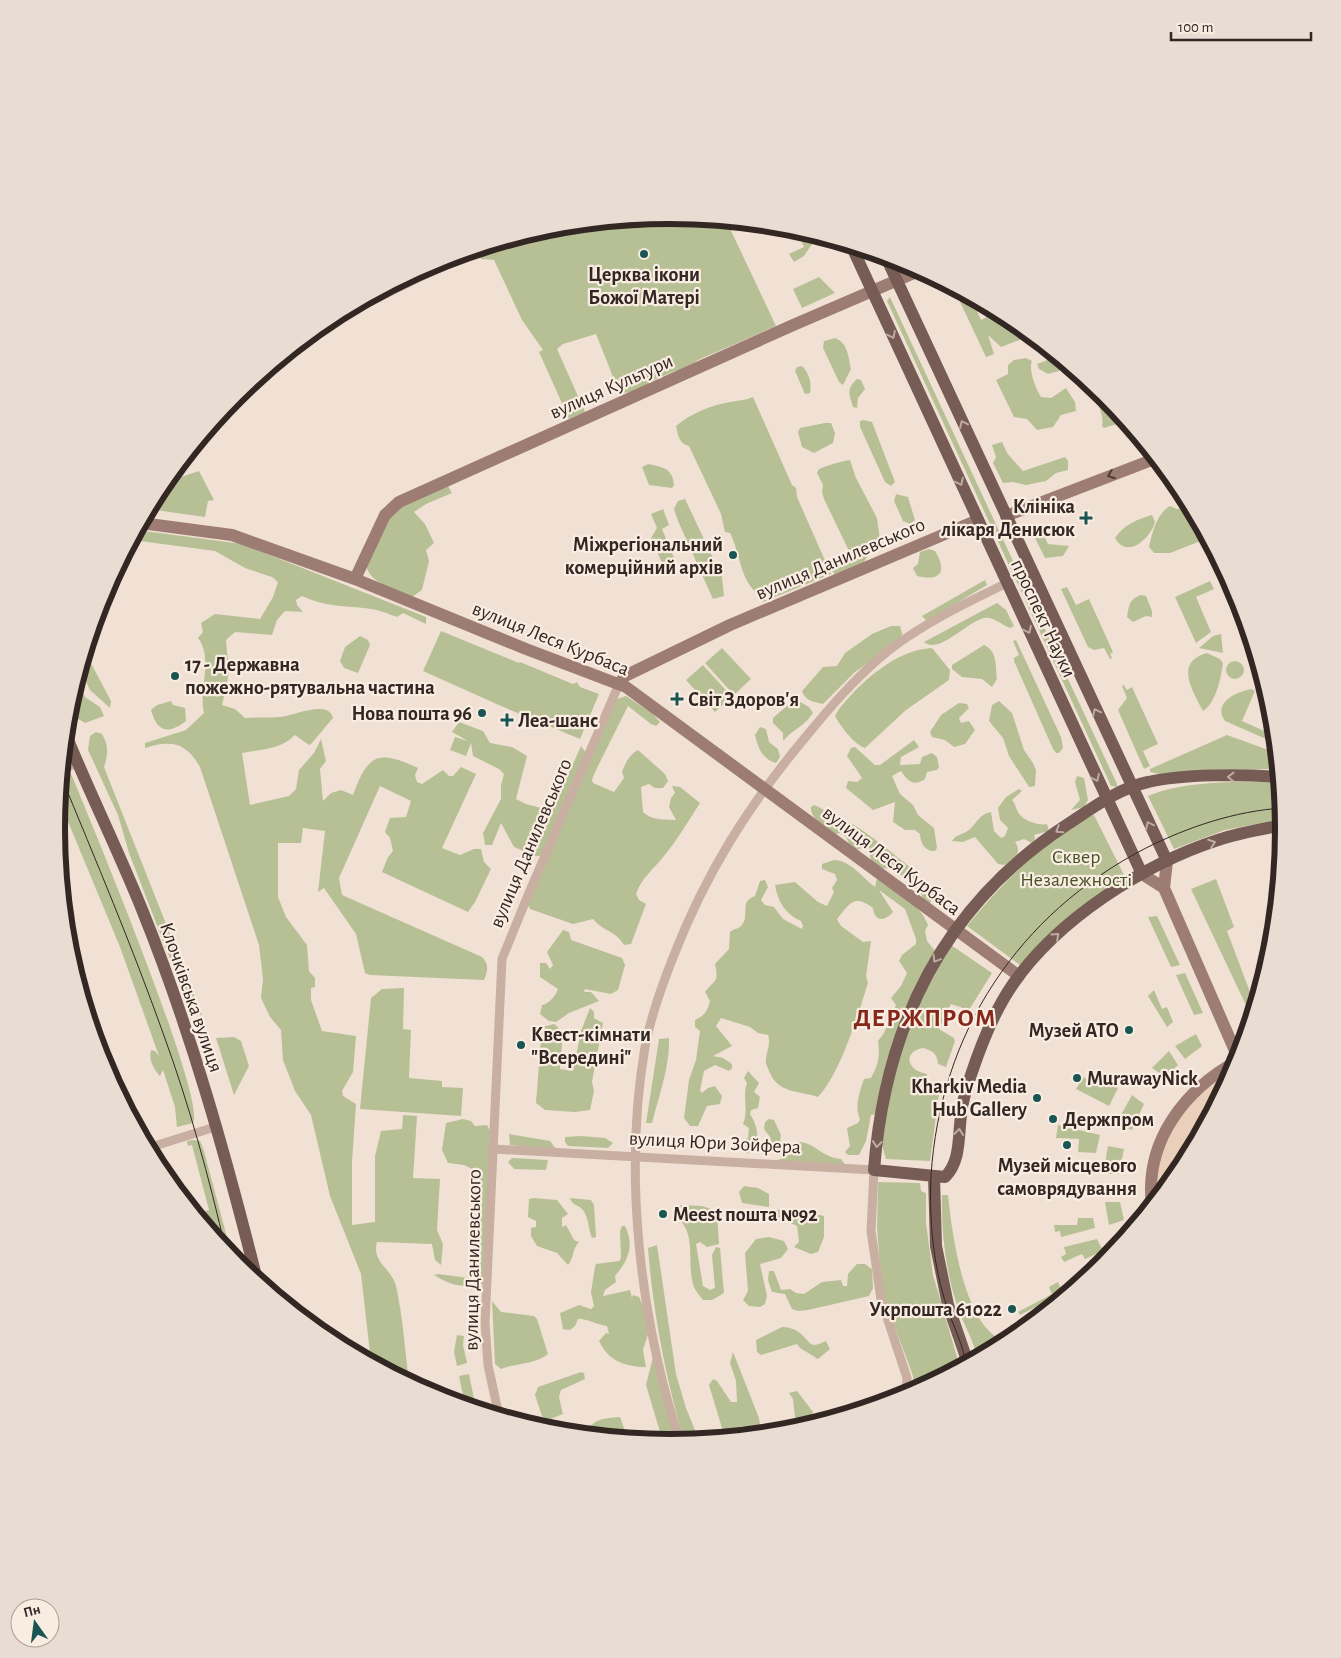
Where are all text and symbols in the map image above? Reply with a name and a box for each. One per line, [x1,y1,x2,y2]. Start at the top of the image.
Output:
scale bar [1171,10,1311,42]
text: 100 m [1178,20,1213,35]
marker: Церква ікони Божої Матері [638,248,650,260]
place label: Церква ікони Божої Матері [588,265,700,308]
one-way arrow [886,330,897,339]
street label: вулиця Культури [547,351,676,423]
one-way arrow [959,420,969,429]
one-way arrow [1107,469,1116,479]
one-way arrow [954,477,965,486]
place label: Клініка лікаря Денисюк [941,497,1076,540]
marker: Клініка лікаря Денисюк [1079,511,1093,525]
street label: вулиця Данилевського [753,514,928,604]
place label: Міжрегіональний комерційний архів [565,535,723,578]
marker: Міжрегіональний комерційний архів [727,549,739,561]
street label: проспект Науки [1007,556,1079,681]
street label: вулиця Леся Курбаса [469,598,632,680]
one-way arrow [1022,625,1033,634]
place label: 17 - Державна пожежно-рятувальна частина [185,655,435,698]
marker: 17 - Державна пожежно-рятувальна частина [169,670,181,682]
place label: Світ Здоров'я [688,690,799,710]
marker: Світ Здоров'я [670,692,684,706]
place label: Нова пошта 96 [352,704,472,724]
marker: Нова пошта 96 [476,707,488,719]
one-way arrow [1092,708,1102,717]
place label: Леа-шанс [518,711,598,731]
marker: Леа-шанс [500,713,514,727]
street label: вулиця Данилевського [486,756,576,931]
one-way arrow [1090,772,1100,781]
one-way arrow [1227,772,1234,782]
street label: вулиця Леся Курбаса [819,802,964,919]
one-way arrow [1145,821,1155,830]
one-way arrow [1055,824,1064,833]
one-way arrow [1207,839,1216,849]
park label: Сквер Незалежності [1020,847,1132,890]
street label: Клочківська вулиця [156,920,226,1075]
one-way arrow [1051,933,1060,942]
one-way arrow [932,954,942,963]
district label: ДЕРЖПРОМ [853,1006,997,1031]
place label: Музей АТО [1029,1021,1119,1041]
marker: Музей АТО [1123,1024,1135,1036]
place label: Квест-кімнати "Всередині" [531,1025,651,1068]
marker: Квест-кімнати "Всередині" [515,1039,527,1051]
place label: MurawayNick [1087,1069,1198,1089]
marker: MurawayNick [1071,1072,1083,1084]
place label: Kharkiv Media Hub Gallery [911,1077,1027,1120]
marker: Kharkiv Media Hub Gallery [1031,1092,1043,1104]
place label: Держпром [1063,1110,1154,1130]
marker: Держпром [1047,1113,1059,1125]
one-way arrow [953,1127,964,1135]
street label: вулиця Юри Зойфера [628,1128,802,1157]
marker: Музей місцевого самоврядування [1061,1139,1073,1151]
one-way arrow [872,1140,883,1148]
place label: Музей місцевого самоврядування [997,1156,1137,1199]
street label: вулиця Данилевського [461,1169,485,1351]
place label: Meest пошта №92 [673,1205,818,1225]
marker: Meest пошта №92 [657,1208,669,1220]
place label: Укрпошта 61022 [869,1300,1002,1320]
marker: Укрпошта 61022 [1006,1303,1018,1315]
north arrow [10,1598,60,1648]
text: Пн [22,1602,42,1620]

